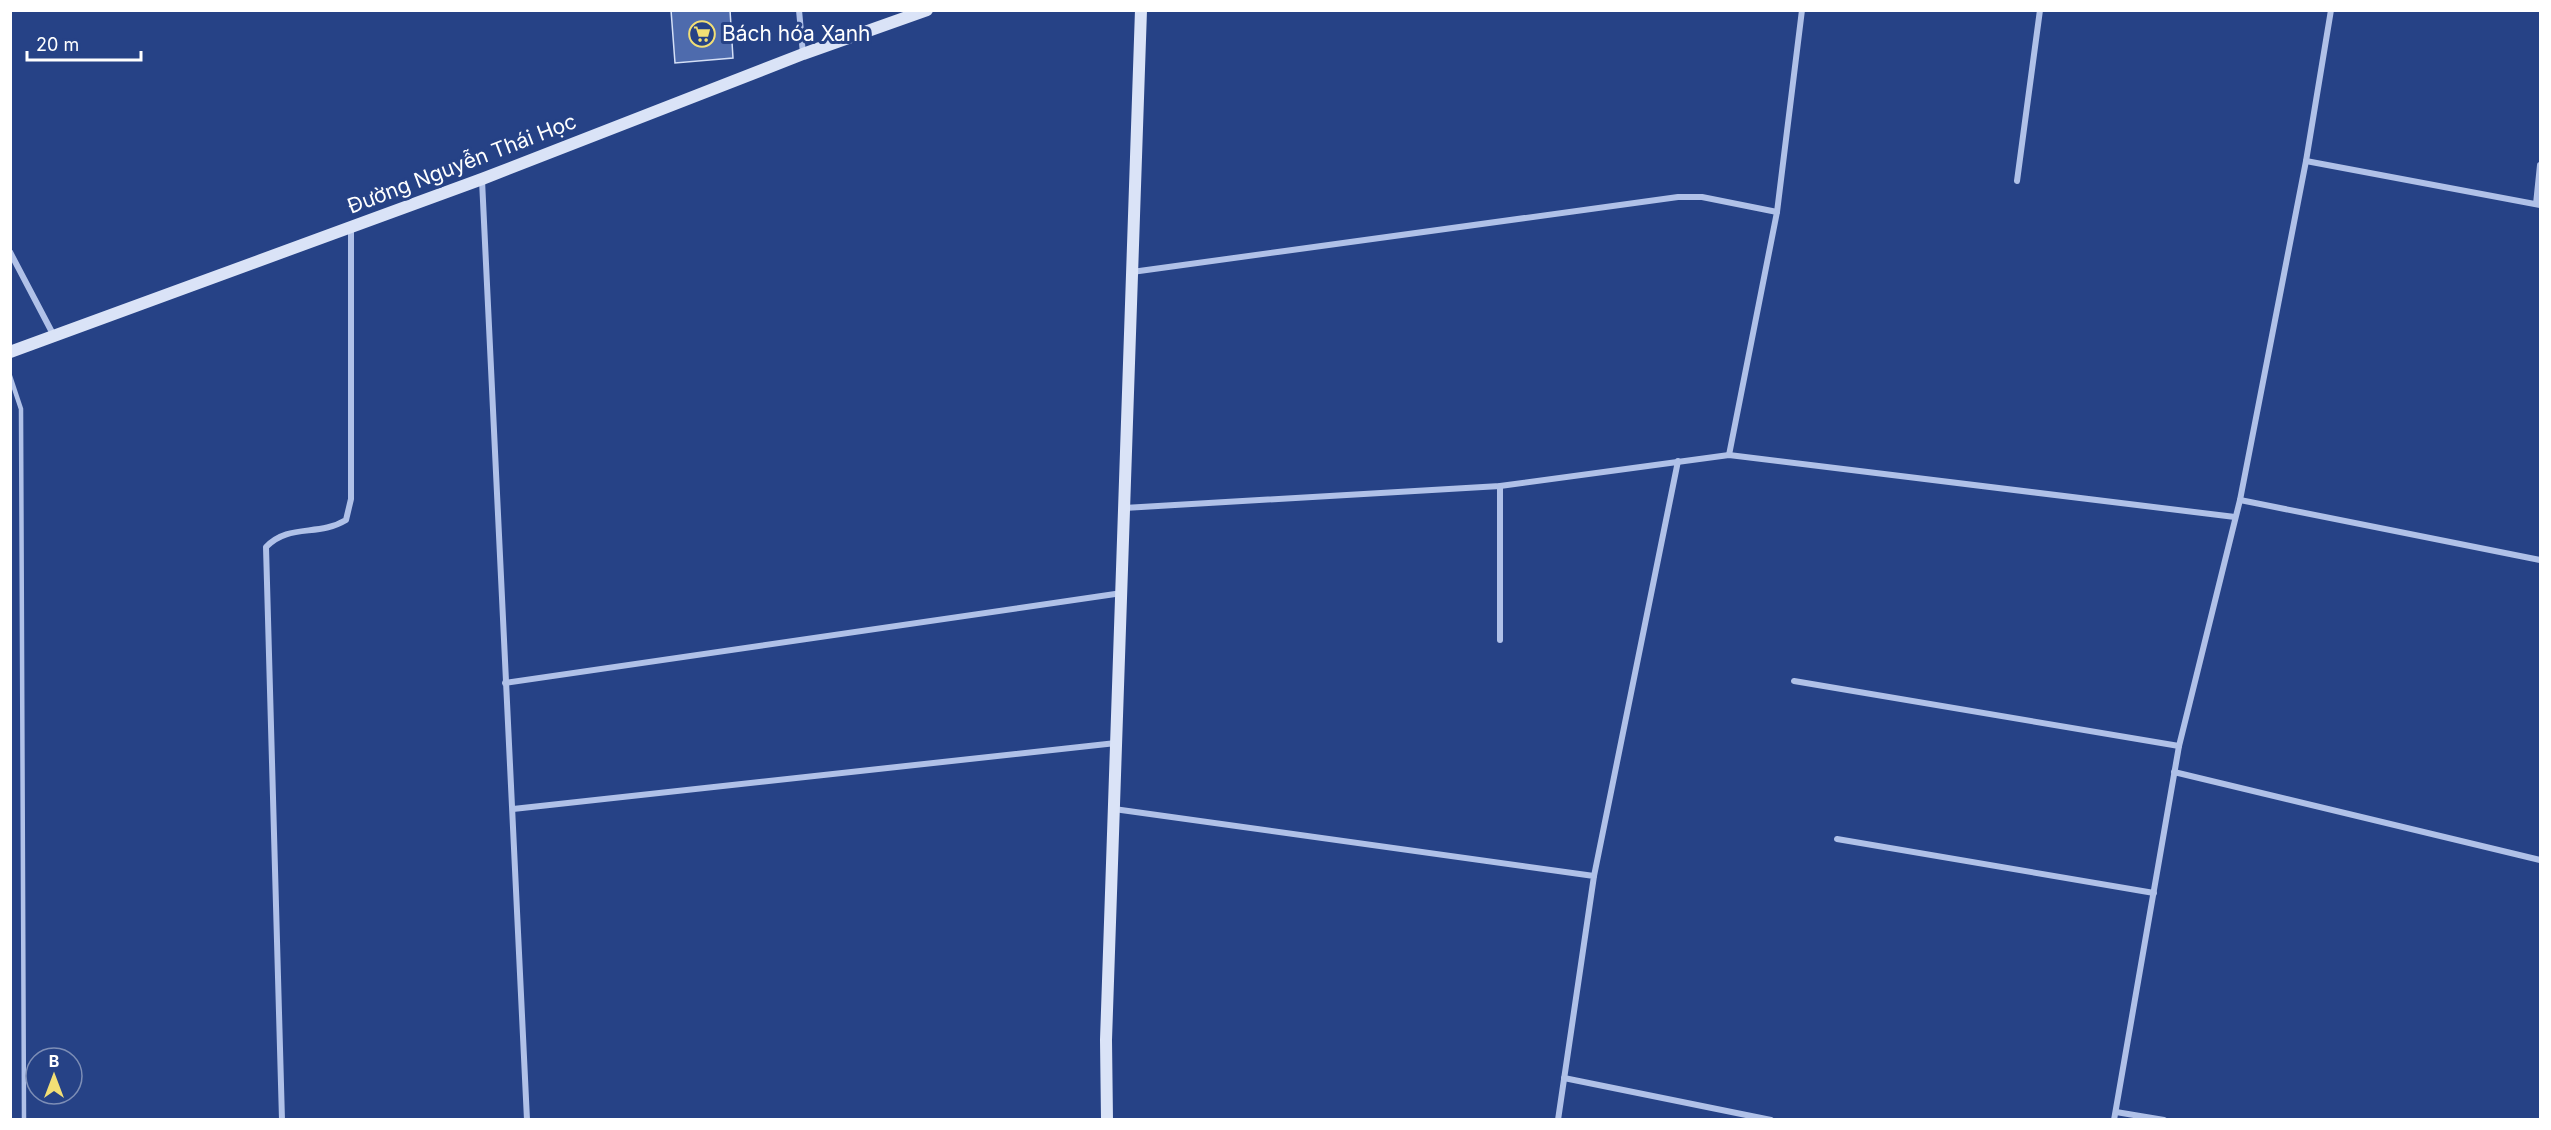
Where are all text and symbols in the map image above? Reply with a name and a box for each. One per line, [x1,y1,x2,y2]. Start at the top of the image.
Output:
supermarket icon: Bách hóa Xanh [687,19,717,49]
place label: Bách hóa Xanh [722,21,871,46]
scale bar [27,24,141,62]
text: 20 m [36,34,79,55]
street label: Đường Nguyễn Thái Học [344,108,580,219]
north arrow [24,1046,84,1106]
text: B [49,1051,59,1071]

